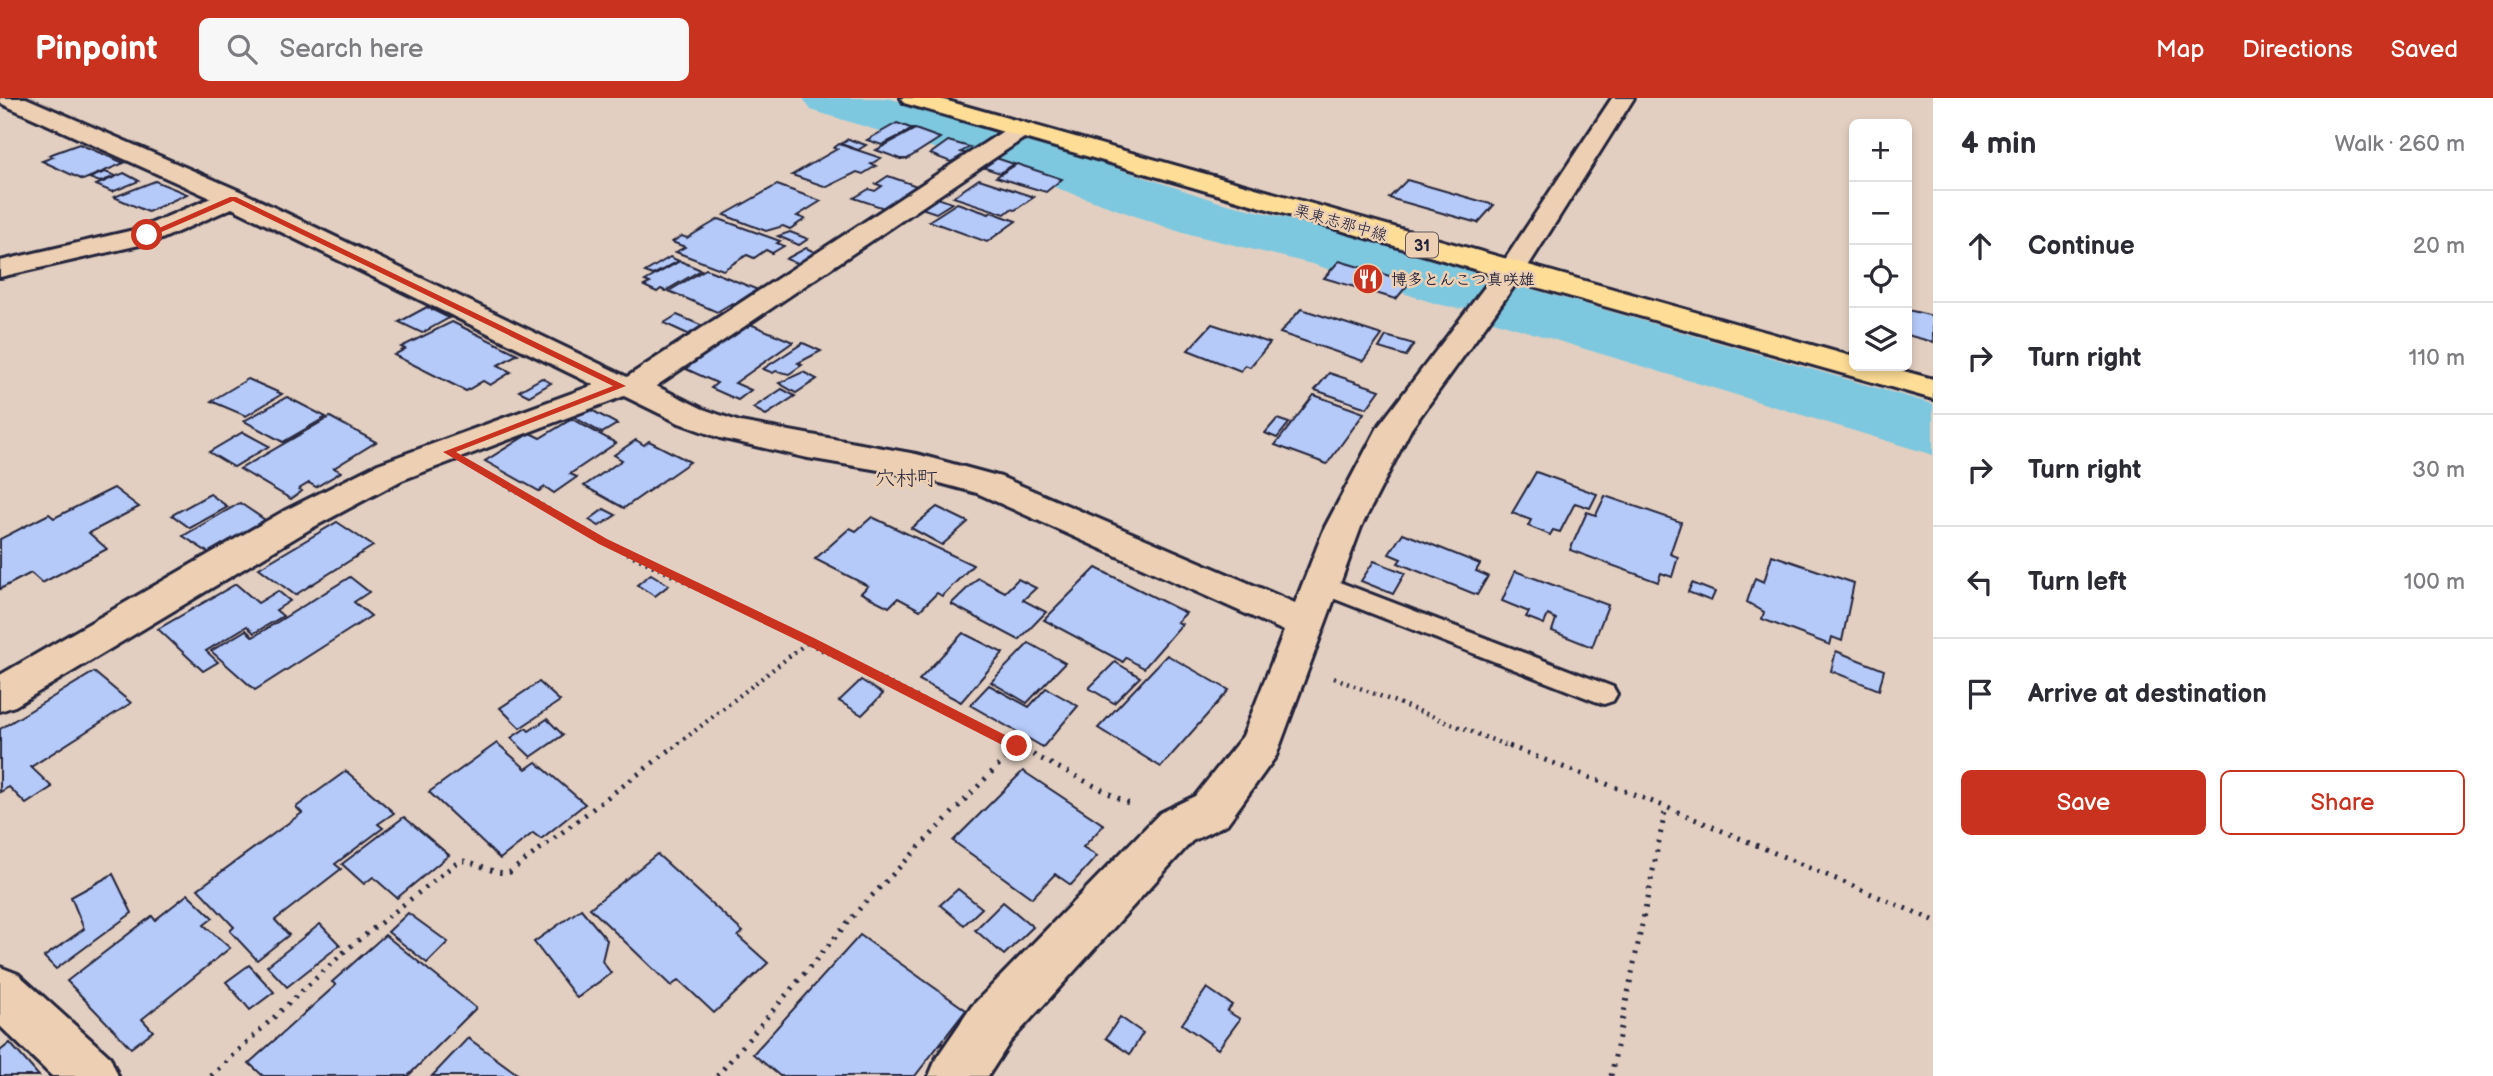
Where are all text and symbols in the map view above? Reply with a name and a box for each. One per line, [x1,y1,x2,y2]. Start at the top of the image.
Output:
search box [199,18,689,81]
text: Pinpoint [35,29,157,69]
icon: search [223,30,261,68]
text: Search here [279,34,423,65]
text: Map [2156,35,2204,64]
text: Directions [2242,35,2353,64]
text: Saved [2391,35,2458,64]
map controls [1849,119,1912,371]
button: + [1849,119,1912,182]
text: 4 min [1961,126,2036,162]
text: Walk · 260 m [2335,130,2465,158]
button: − [1849,182,1912,245]
street label: 栗東志那中線 [1292,201,1389,246]
route start [131,219,162,250]
icon: ahead [1961,227,1999,265]
text: Continue [2028,231,2135,262]
road number: 31 [1406,232,1438,258]
text: 20 m [2413,232,2465,260]
button: locate [1849,245,1912,308]
restaurant icon: 博多とんこつ真咲雄 [1351,262,1385,296]
place label: 博多とんこつ真咲雄 [1391,271,1535,290]
button: layers [1849,308,1912,371]
icon: right [1961,339,1999,377]
text: Turn right [2028,343,2141,374]
text: 110 m [2408,344,2465,372]
icon: right [1961,451,1999,489]
text: Turn right [2028,455,2141,486]
text: 30 m [2412,456,2465,484]
district label: 穴村町 [875,466,938,491]
icon: left [1961,563,1999,601]
text: Turn left [2028,567,2127,598]
text: 100 m [2404,568,2465,596]
icon: arrive [1961,675,1999,713]
text: Arrive at destination [2028,679,2267,710]
route end [1001,730,1032,761]
button: Save [1961,770,2206,835]
button: Share [2220,770,2465,835]

